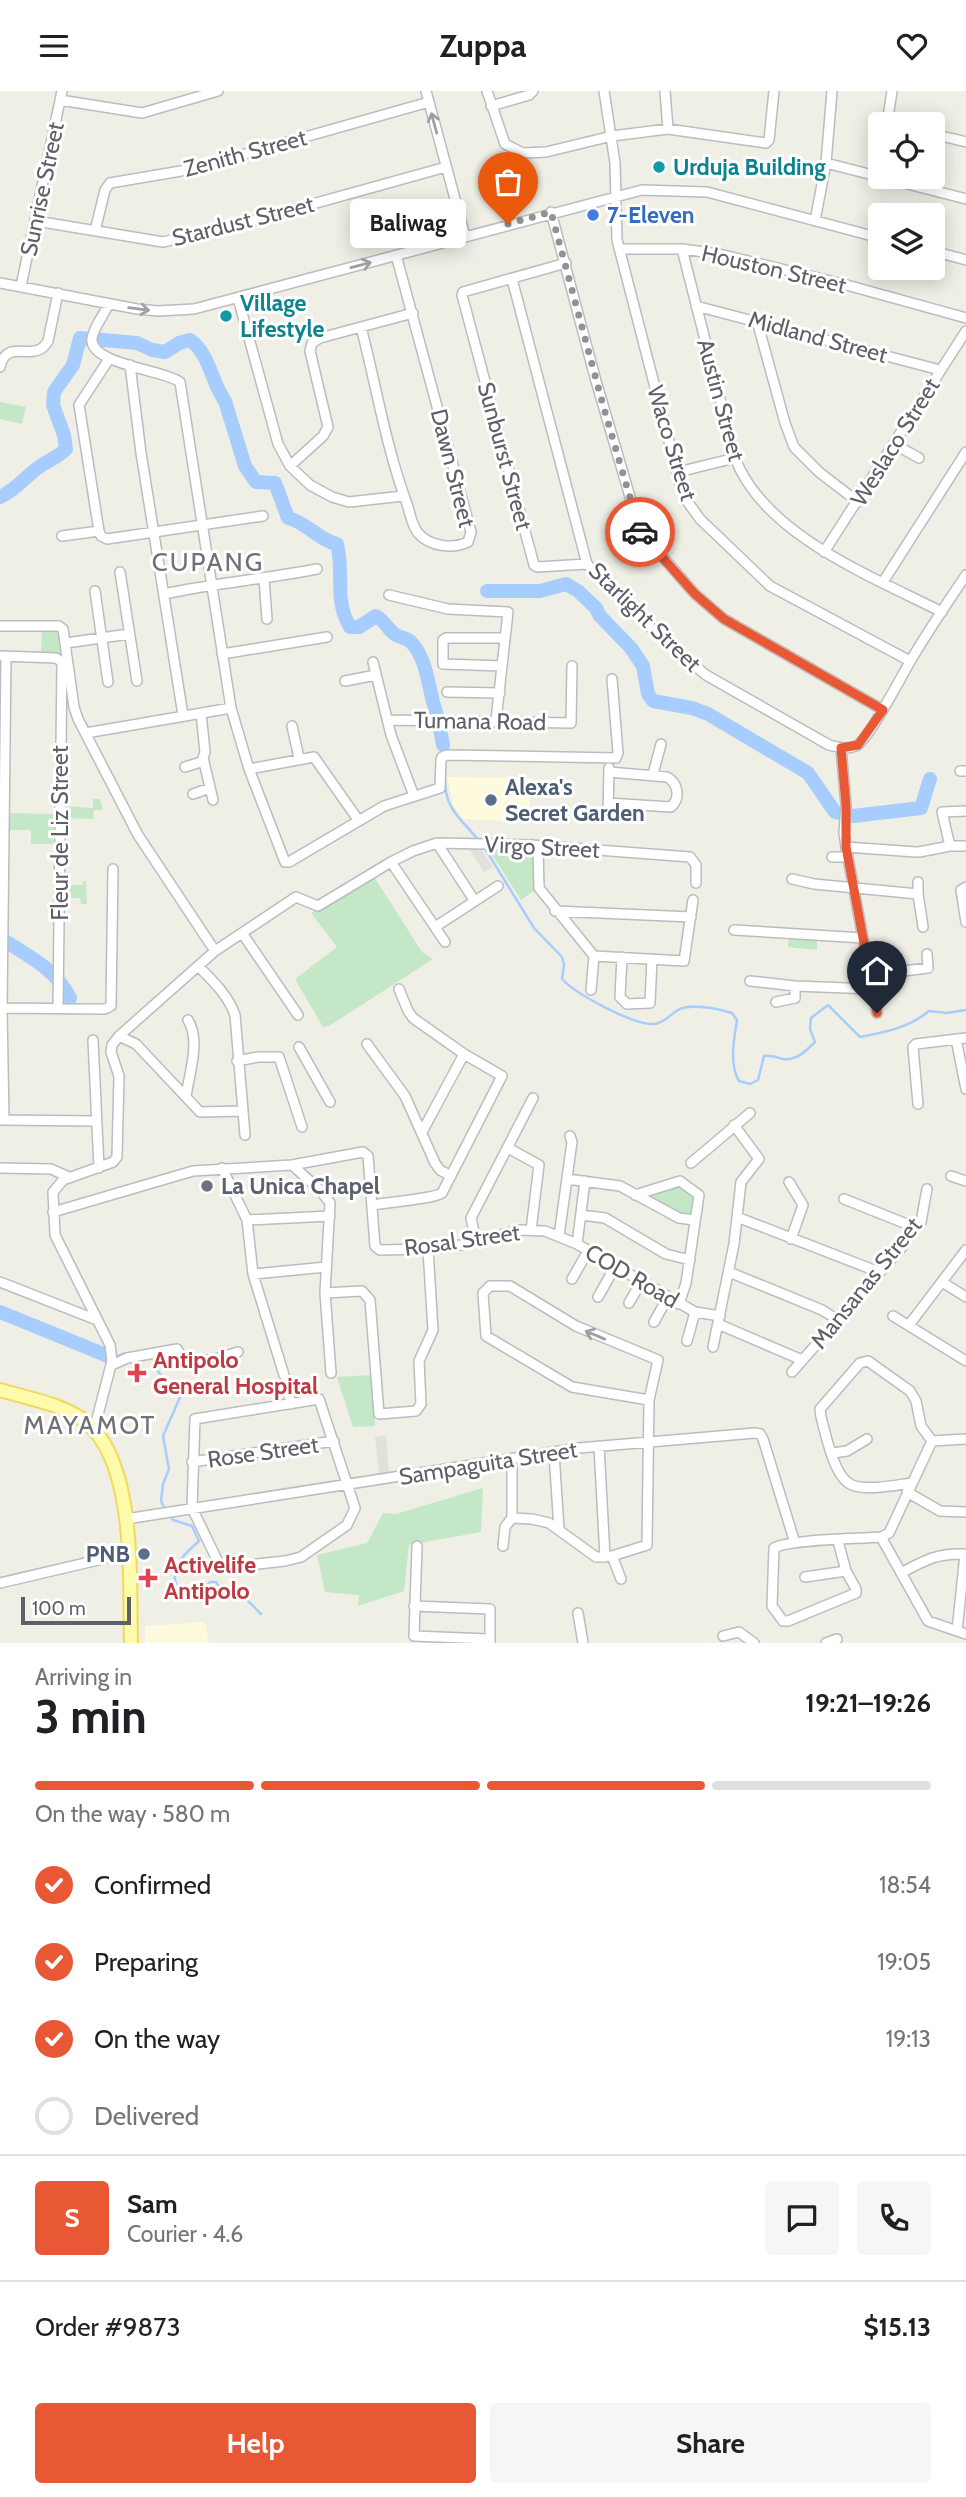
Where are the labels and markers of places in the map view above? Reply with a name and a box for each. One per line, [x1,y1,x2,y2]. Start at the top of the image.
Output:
pin [478,152,538,224]
place label: Urduja Building [673,153,826,181]
marker: Urduja Building [651,159,667,175]
callout: Baliwag [350,199,466,249]
place label: 7-Eleven [607,201,694,229]
marker: 7-Eleven [585,207,601,223]
place label: Village Lifestyle [240,289,324,343]
marker: Village Lifestyle [218,308,234,324]
place label: Alexa's Secret Garden [505,773,645,827]
marker: Alexa's Secret Garden [483,792,499,808]
pin [847,941,907,1013]
place label: La Unica Chapel [221,1172,380,1200]
marker: La Unica Chapel [199,1178,215,1194]
place label: Antipolo General Hospital [153,1346,318,1400]
marker: Antipolo General Hospital [127,1363,147,1383]
place label: PNB [86,1540,130,1568]
marker: PNB [136,1546,152,1562]
place label: Activelife Antipolo [164,1551,256,1605]
marker: Activelife Antipolo [138,1568,158,1588]

